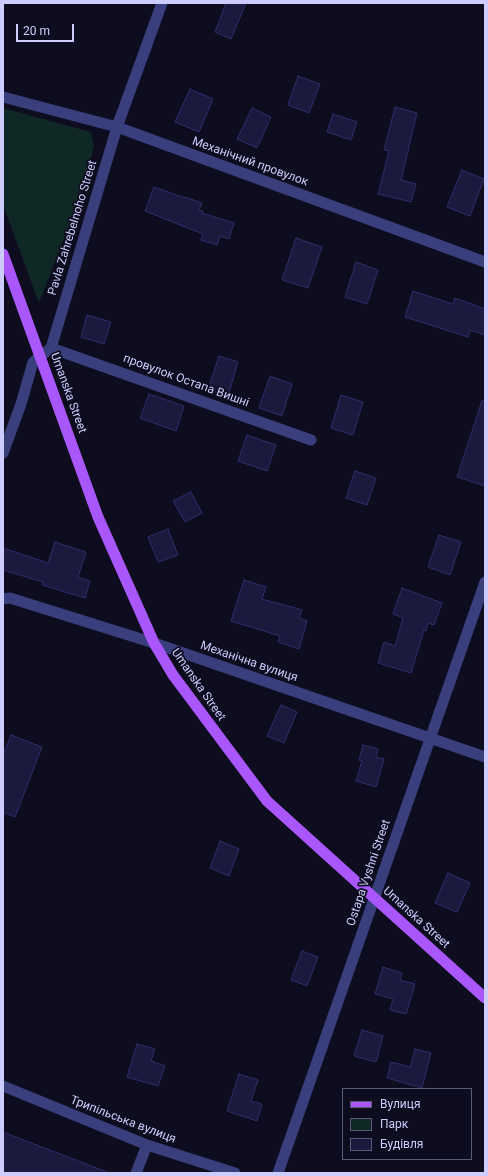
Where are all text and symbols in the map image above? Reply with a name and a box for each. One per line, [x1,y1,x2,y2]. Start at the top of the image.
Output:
scale bar [18,16,76,42]
text: 20 m [23,24,50,38]
street label: Механічний провулок [190,134,310,190]
street label: Pavla Zahrebelnoho Street [46,159,100,297]
street label: Umanska Street [47,351,89,435]
street label: провулок Остапа Вишні [121,351,251,411]
street label: Механічна вулиця [198,639,300,685]
street label: Umanska Street [168,646,228,724]
street label: Ostapa Vyshni Street [344,818,394,928]
street label: Umanska Street [380,884,452,952]
legend [342,1088,472,1160]
street label: Трипільська вулиця [68,1093,178,1147]
text: Вулиця [380,1097,421,1111]
text: Парк [380,1117,408,1131]
text: Будівля [380,1137,423,1151]

